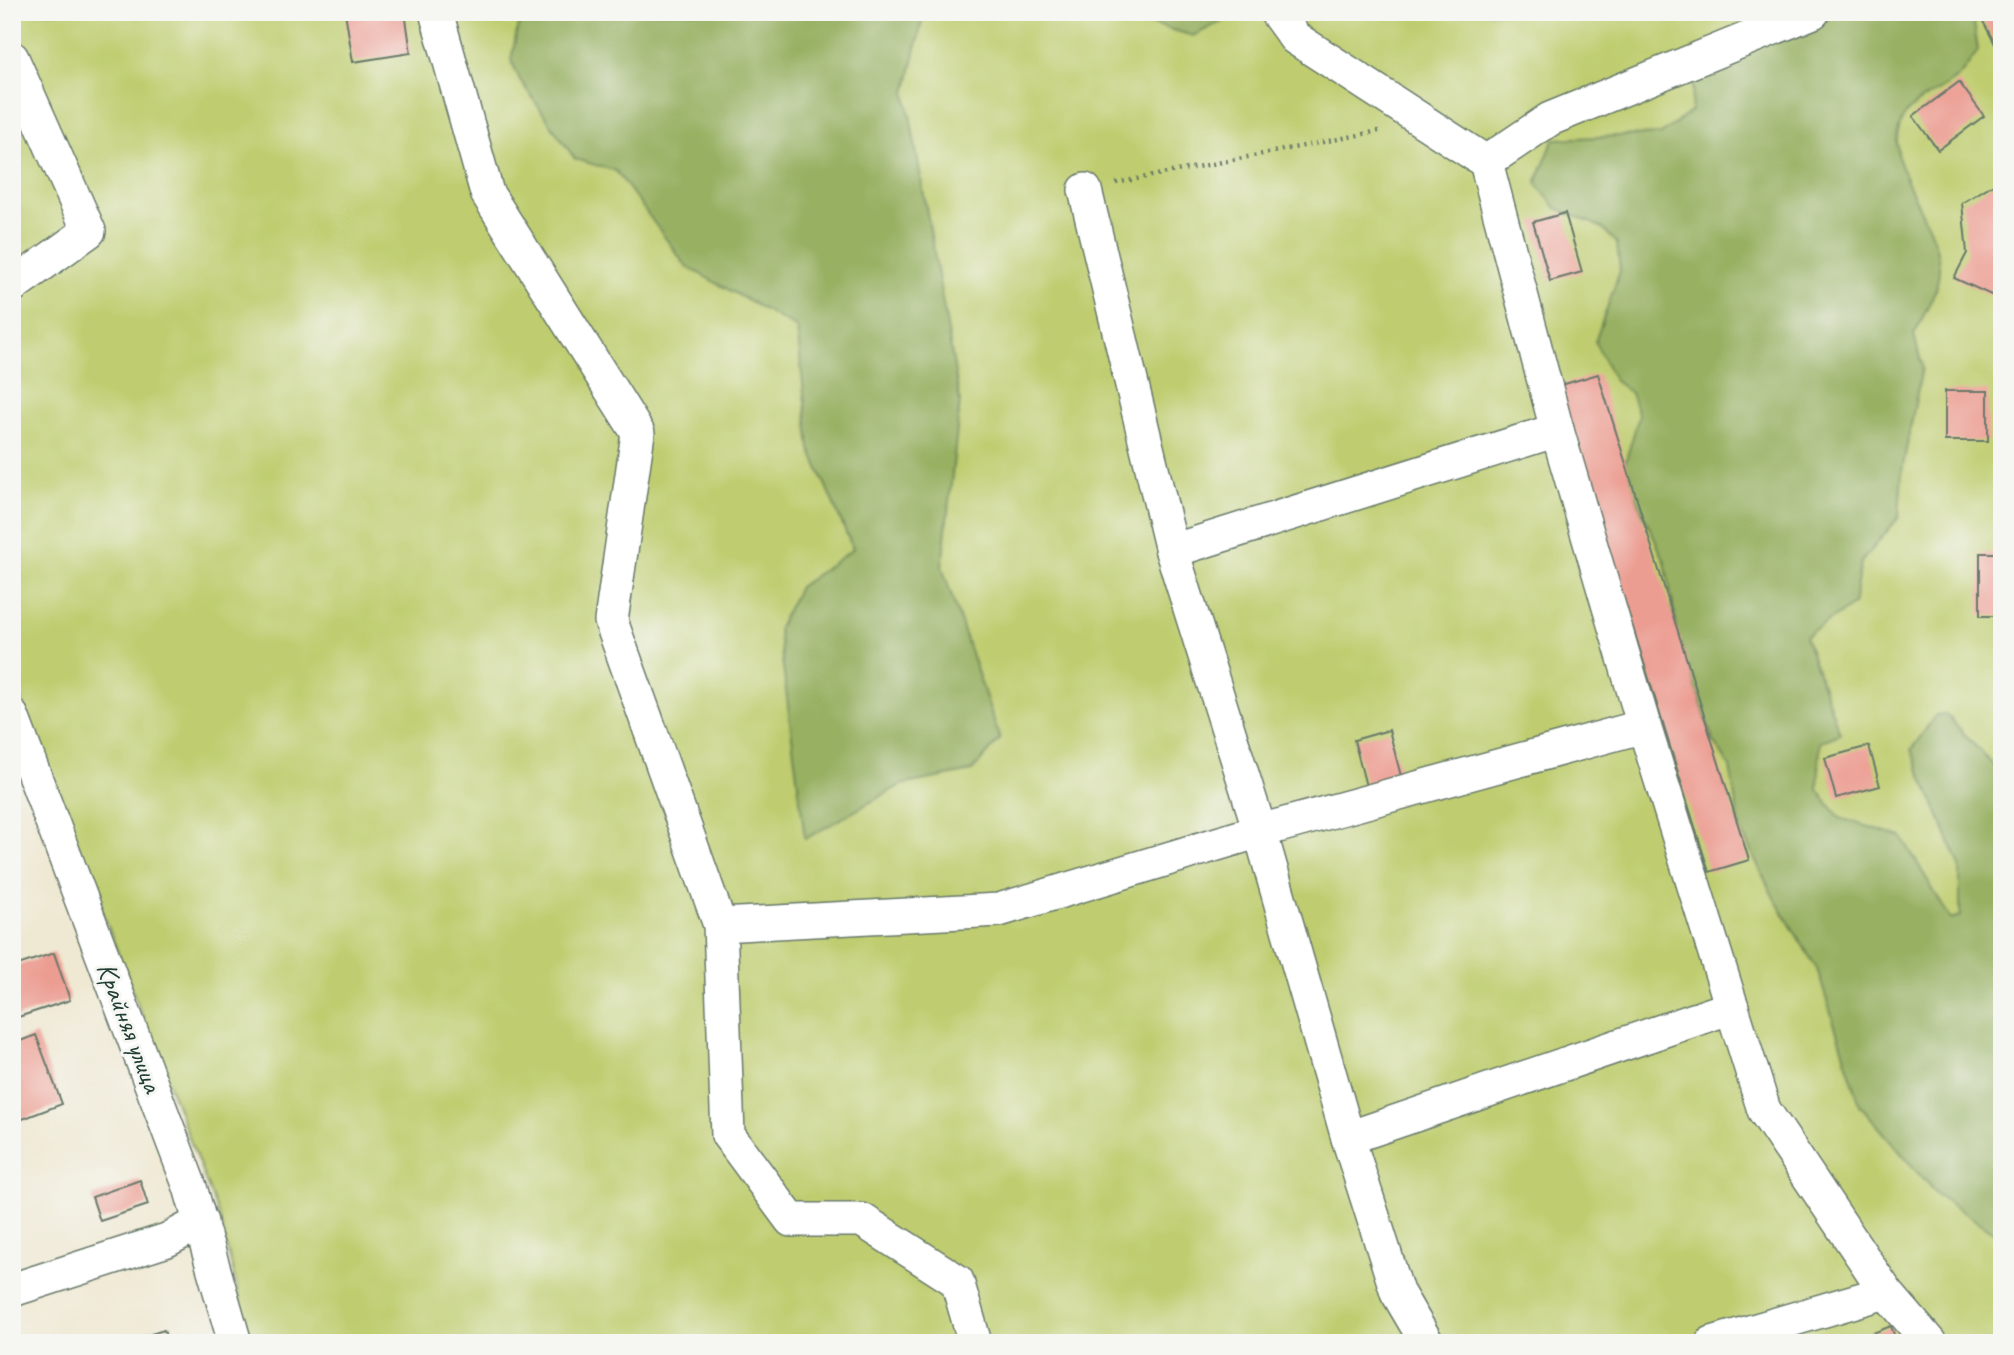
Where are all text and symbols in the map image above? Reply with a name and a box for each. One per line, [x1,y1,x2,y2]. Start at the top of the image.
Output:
street label: Крайняя улица [89,957,171,1099]

